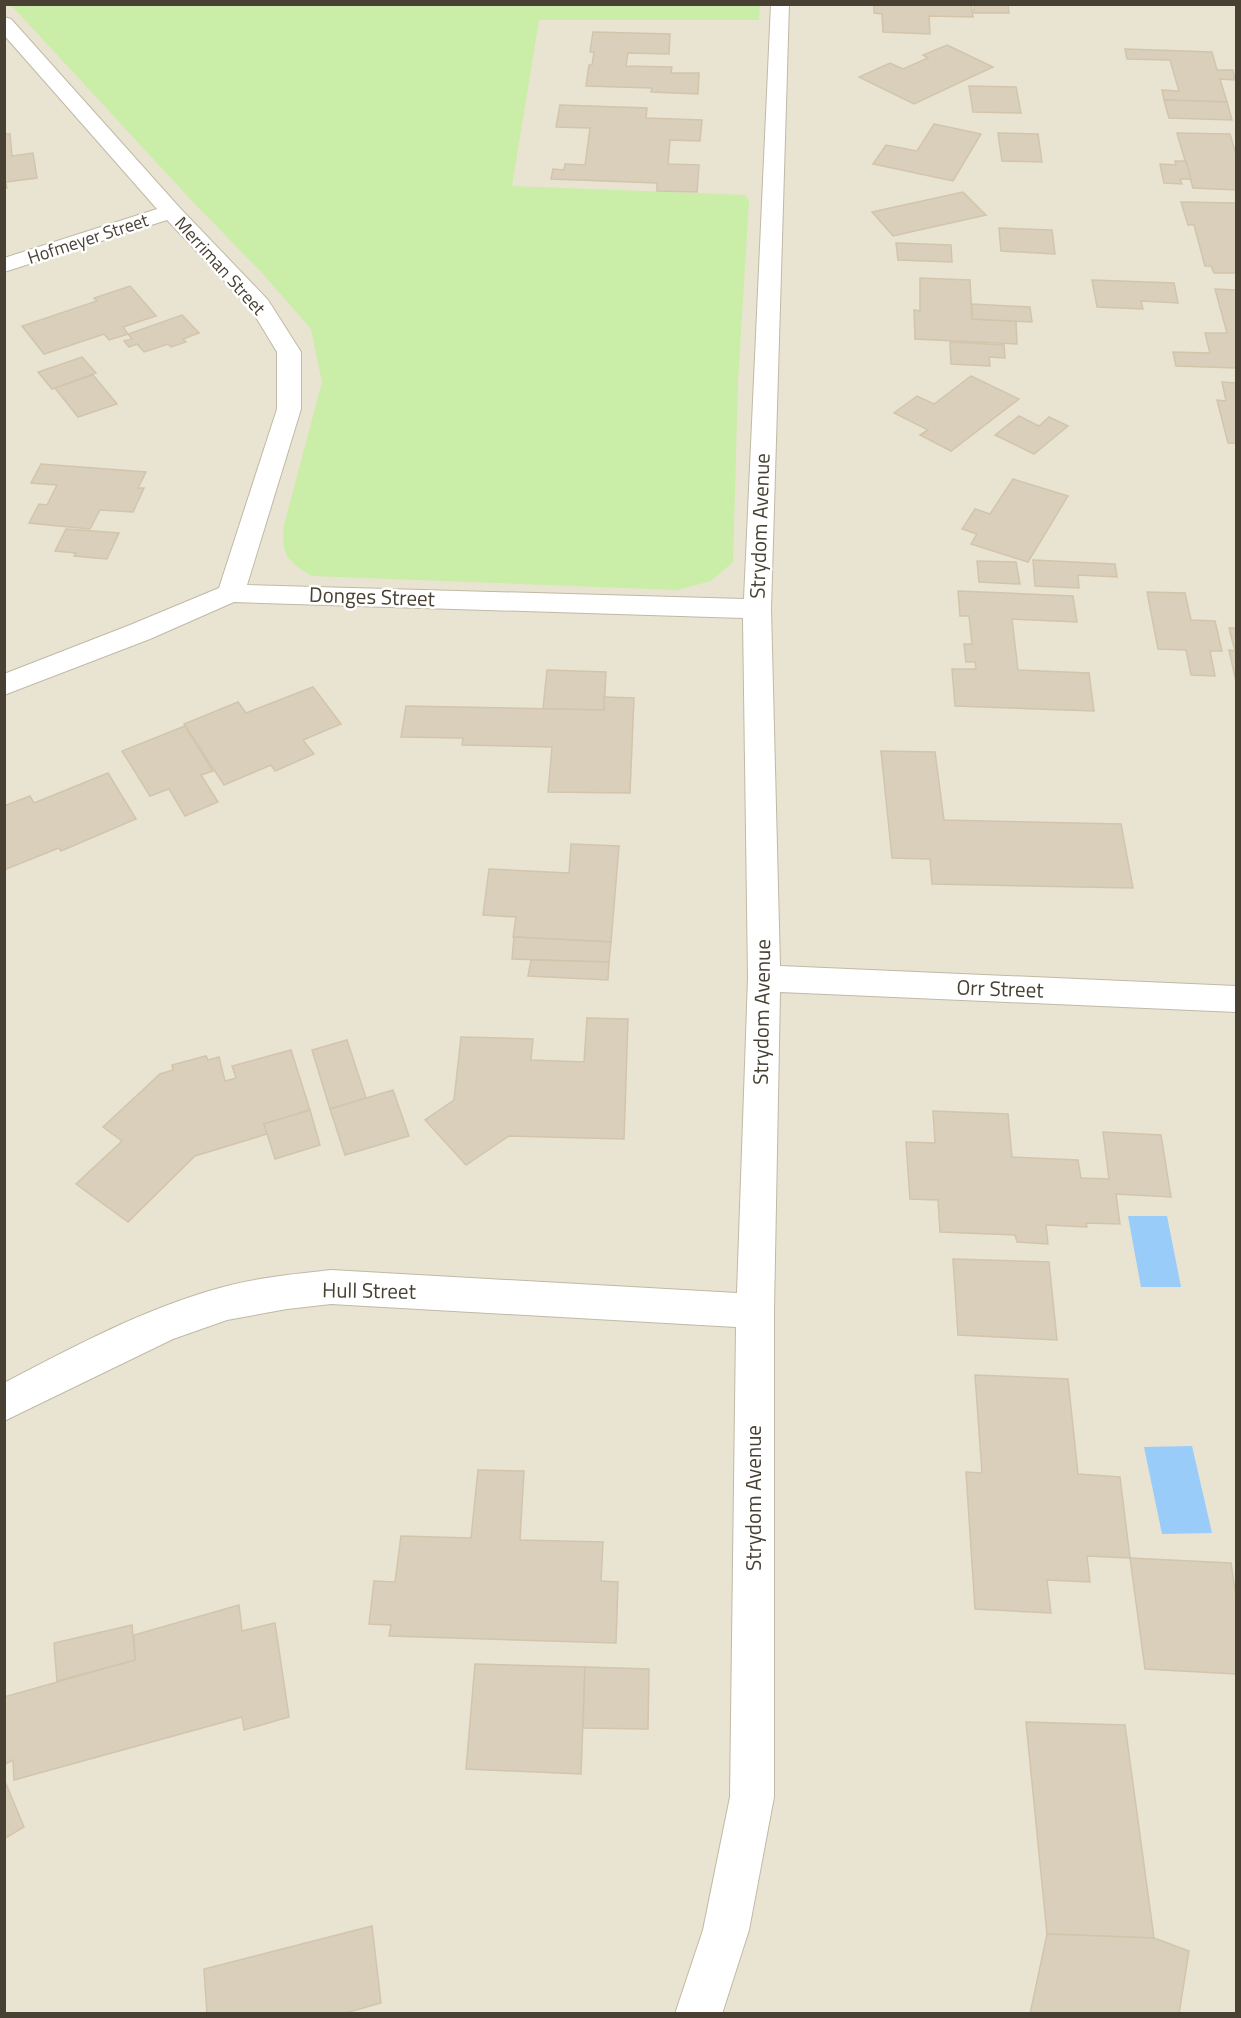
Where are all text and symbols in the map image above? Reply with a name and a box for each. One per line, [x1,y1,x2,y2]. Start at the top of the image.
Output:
street label: Hofmeyer Street [24,206,152,271]
street label: Merriman Street [169,210,273,322]
street label: Strydom Avenue [740,453,778,599]
street label: Donges Street [309,578,436,614]
street label: Strydom Avenue [744,939,778,1085]
street label: Orr Street [956,970,1045,1006]
street label: Hull Street [322,1273,417,1307]
street label: Strydom Avenue [737,1425,769,1571]

